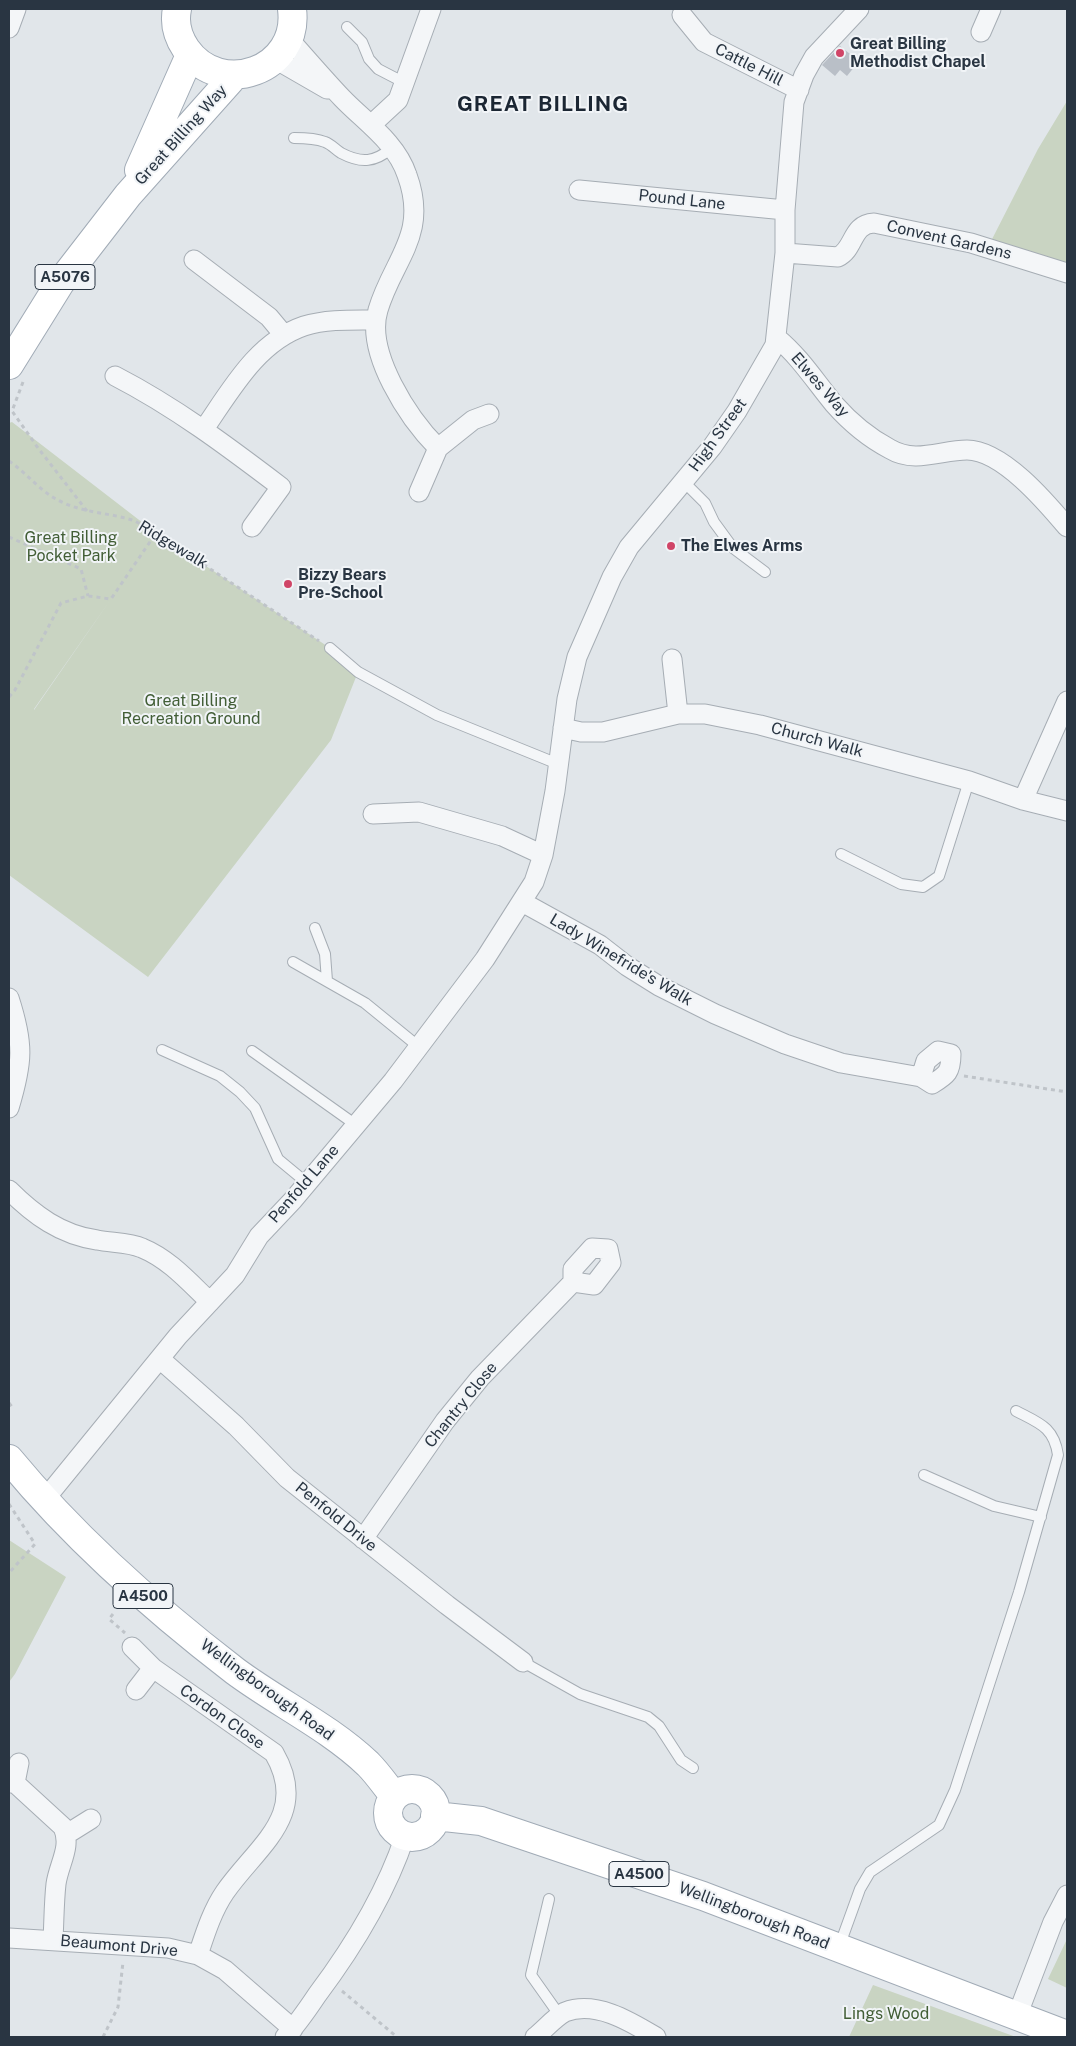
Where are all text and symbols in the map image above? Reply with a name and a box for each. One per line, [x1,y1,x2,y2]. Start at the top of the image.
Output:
place label: Great Billing Methodist Chapel [850,34,986,72]
street label: Cattle Hill [712,40,786,90]
marker: Great Billing Methodist Chapel [834,47,846,59]
street label: Great Billing Way [131,81,231,189]
district label: GREAT BILLING [455,92,631,118]
street label: Pound Lane [638,186,726,214]
street label: Convent Gardens [885,216,1013,264]
road number: A5076 [35,264,95,290]
street label: Elwes Way [787,349,853,421]
street label: High Street [685,395,751,475]
street label: Ridgewalk [135,517,211,573]
park label: Great Billing Pocket Park [25,528,117,566]
place label: The Elwes Arms [681,536,803,556]
marker: The Elwes Arms [665,540,677,552]
place label: Bizzy Bears Pre-School [298,565,386,603]
marker: Bizzy Bears Pre-School [282,578,294,590]
park label: Great Billing Recreation Ground [121,691,261,729]
street label: Church Walk [769,718,865,762]
street label: Lady Winefride's Walk [546,910,696,1010]
street label: Penfold Lane [265,1141,343,1227]
street label: Chantry Close [421,1358,501,1452]
street label: Penfold Drive [291,1478,381,1556]
road number: A4500 [113,1584,173,1608]
street label: Wellingborough Road [197,1635,337,1745]
street label: Cordon Close [176,1681,268,1753]
road number: A4500 [609,1862,669,1886]
street label: Wellingborough Road [676,1878,832,1954]
street label: Beaumont Drive [59,1931,179,1961]
park label: Lings Wood [843,2004,929,2024]

